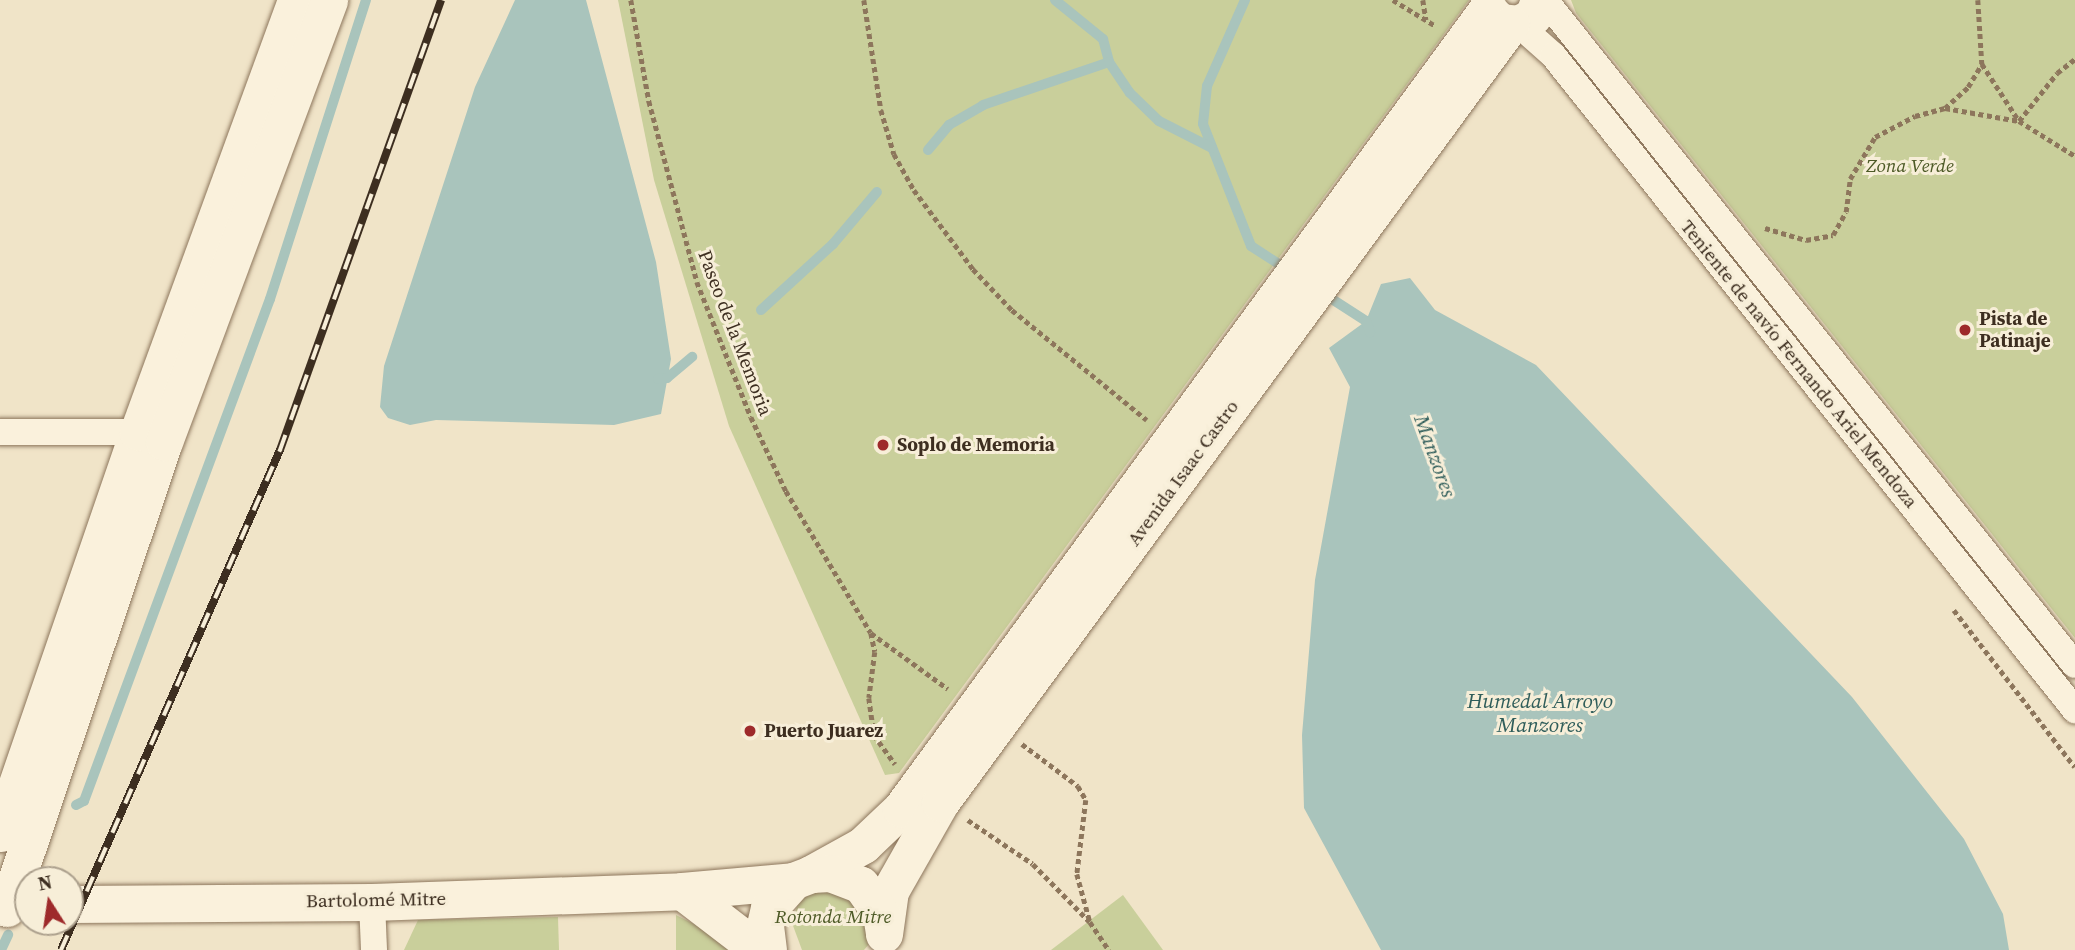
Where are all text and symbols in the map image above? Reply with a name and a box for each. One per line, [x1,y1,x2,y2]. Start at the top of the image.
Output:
park label: Zona Verde [1866,155,1954,177]
street label: Teniente de navío Fernando Ariel Mendoza [1676,215,1922,513]
street label: Paseo de la Memoria [693,247,777,419]
place label: Pista de Patinaje [1979,308,2051,352]
marker: Pista de Patinaje [1957,322,1973,338]
street label: Avenida Isaac Castro [1122,396,1244,550]
water label: Manzores [1408,411,1462,501]
place label: Soplo de Memoria [897,434,1055,456]
marker: Soplo de Memoria [875,437,891,453]
water label: Humedal Arroyo Manzores [1467,688,1613,738]
place label: Puerto Juarez [764,720,883,742]
marker: Puerto Juarez [742,723,758,739]
north arrow [14,866,84,936]
text: N [36,868,55,897]
street label: Bartolomé Mitre [306,887,446,913]
park label: Rotonda Mitre [775,906,891,928]

